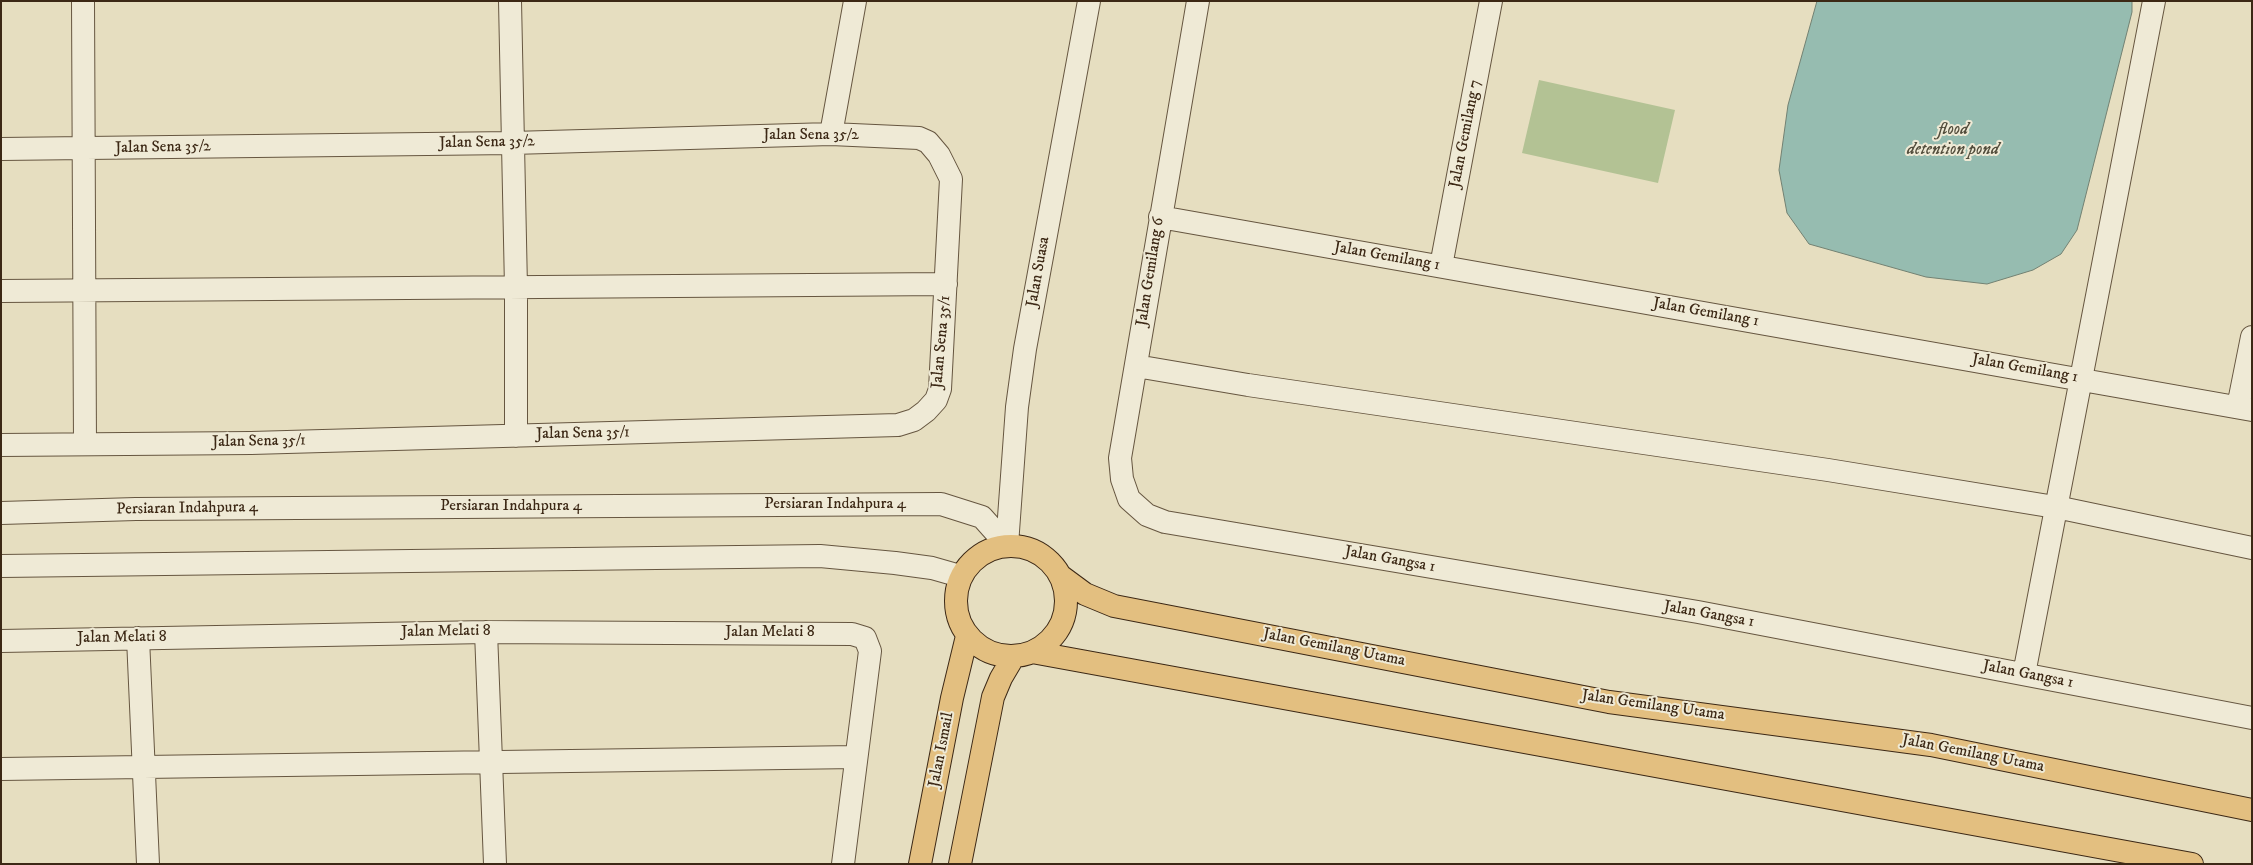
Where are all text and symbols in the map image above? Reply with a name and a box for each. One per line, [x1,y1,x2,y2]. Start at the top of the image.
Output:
street label: Jalan Gemilang 7 [1446,78,1486,190]
water label: flood detention pond [1907,120,1999,160]
street label: Jalan Sena 35/2 [763,126,859,146]
street label: Jalan Sena 35/2 [439,133,535,153]
street label: Jalan Sena 35/2 [115,138,211,158]
street label: Jalan Gemilang 6 [1133,216,1169,328]
street label: Jalan Suasa [1023,235,1055,309]
street label: Jalan Gemilang 1 [1333,238,1441,276]
street label: Jalan Gemilang 1 [1652,294,1760,332]
street label: Jalan Sena 35/1 [928,295,956,389]
street label: Jalan Gemilang 1 [1971,350,2079,388]
street label: Jalan Sena 35/1 [536,424,630,444]
street label: Jalan Sena 35/1 [212,432,306,452]
street label: Persiaran Indahpura 4 [764,495,906,515]
street label: Persiaran Indahpura 4 [440,497,582,517]
street label: Persiaran Indahpura 4 [116,498,258,520]
street label: Jalan Gangsa 1 [1343,543,1437,577]
street label: Jalan Gangsa 1 [1662,598,1756,632]
street label: Jalan Melati 8 [401,622,491,642]
street label: Jalan Melati 8 [725,623,815,643]
street label: Jalan Gemilang Utama [1261,625,1407,671]
street label: Jalan Melati 8 [77,628,167,648]
street label: Jalan Gangsa 1 [1981,657,2075,693]
street label: Jalan Gemilang Utama [1580,686,1726,726]
street label: Jalan Ismail [925,711,959,789]
street label: Jalan Gemilang Utama [1900,731,2046,777]

